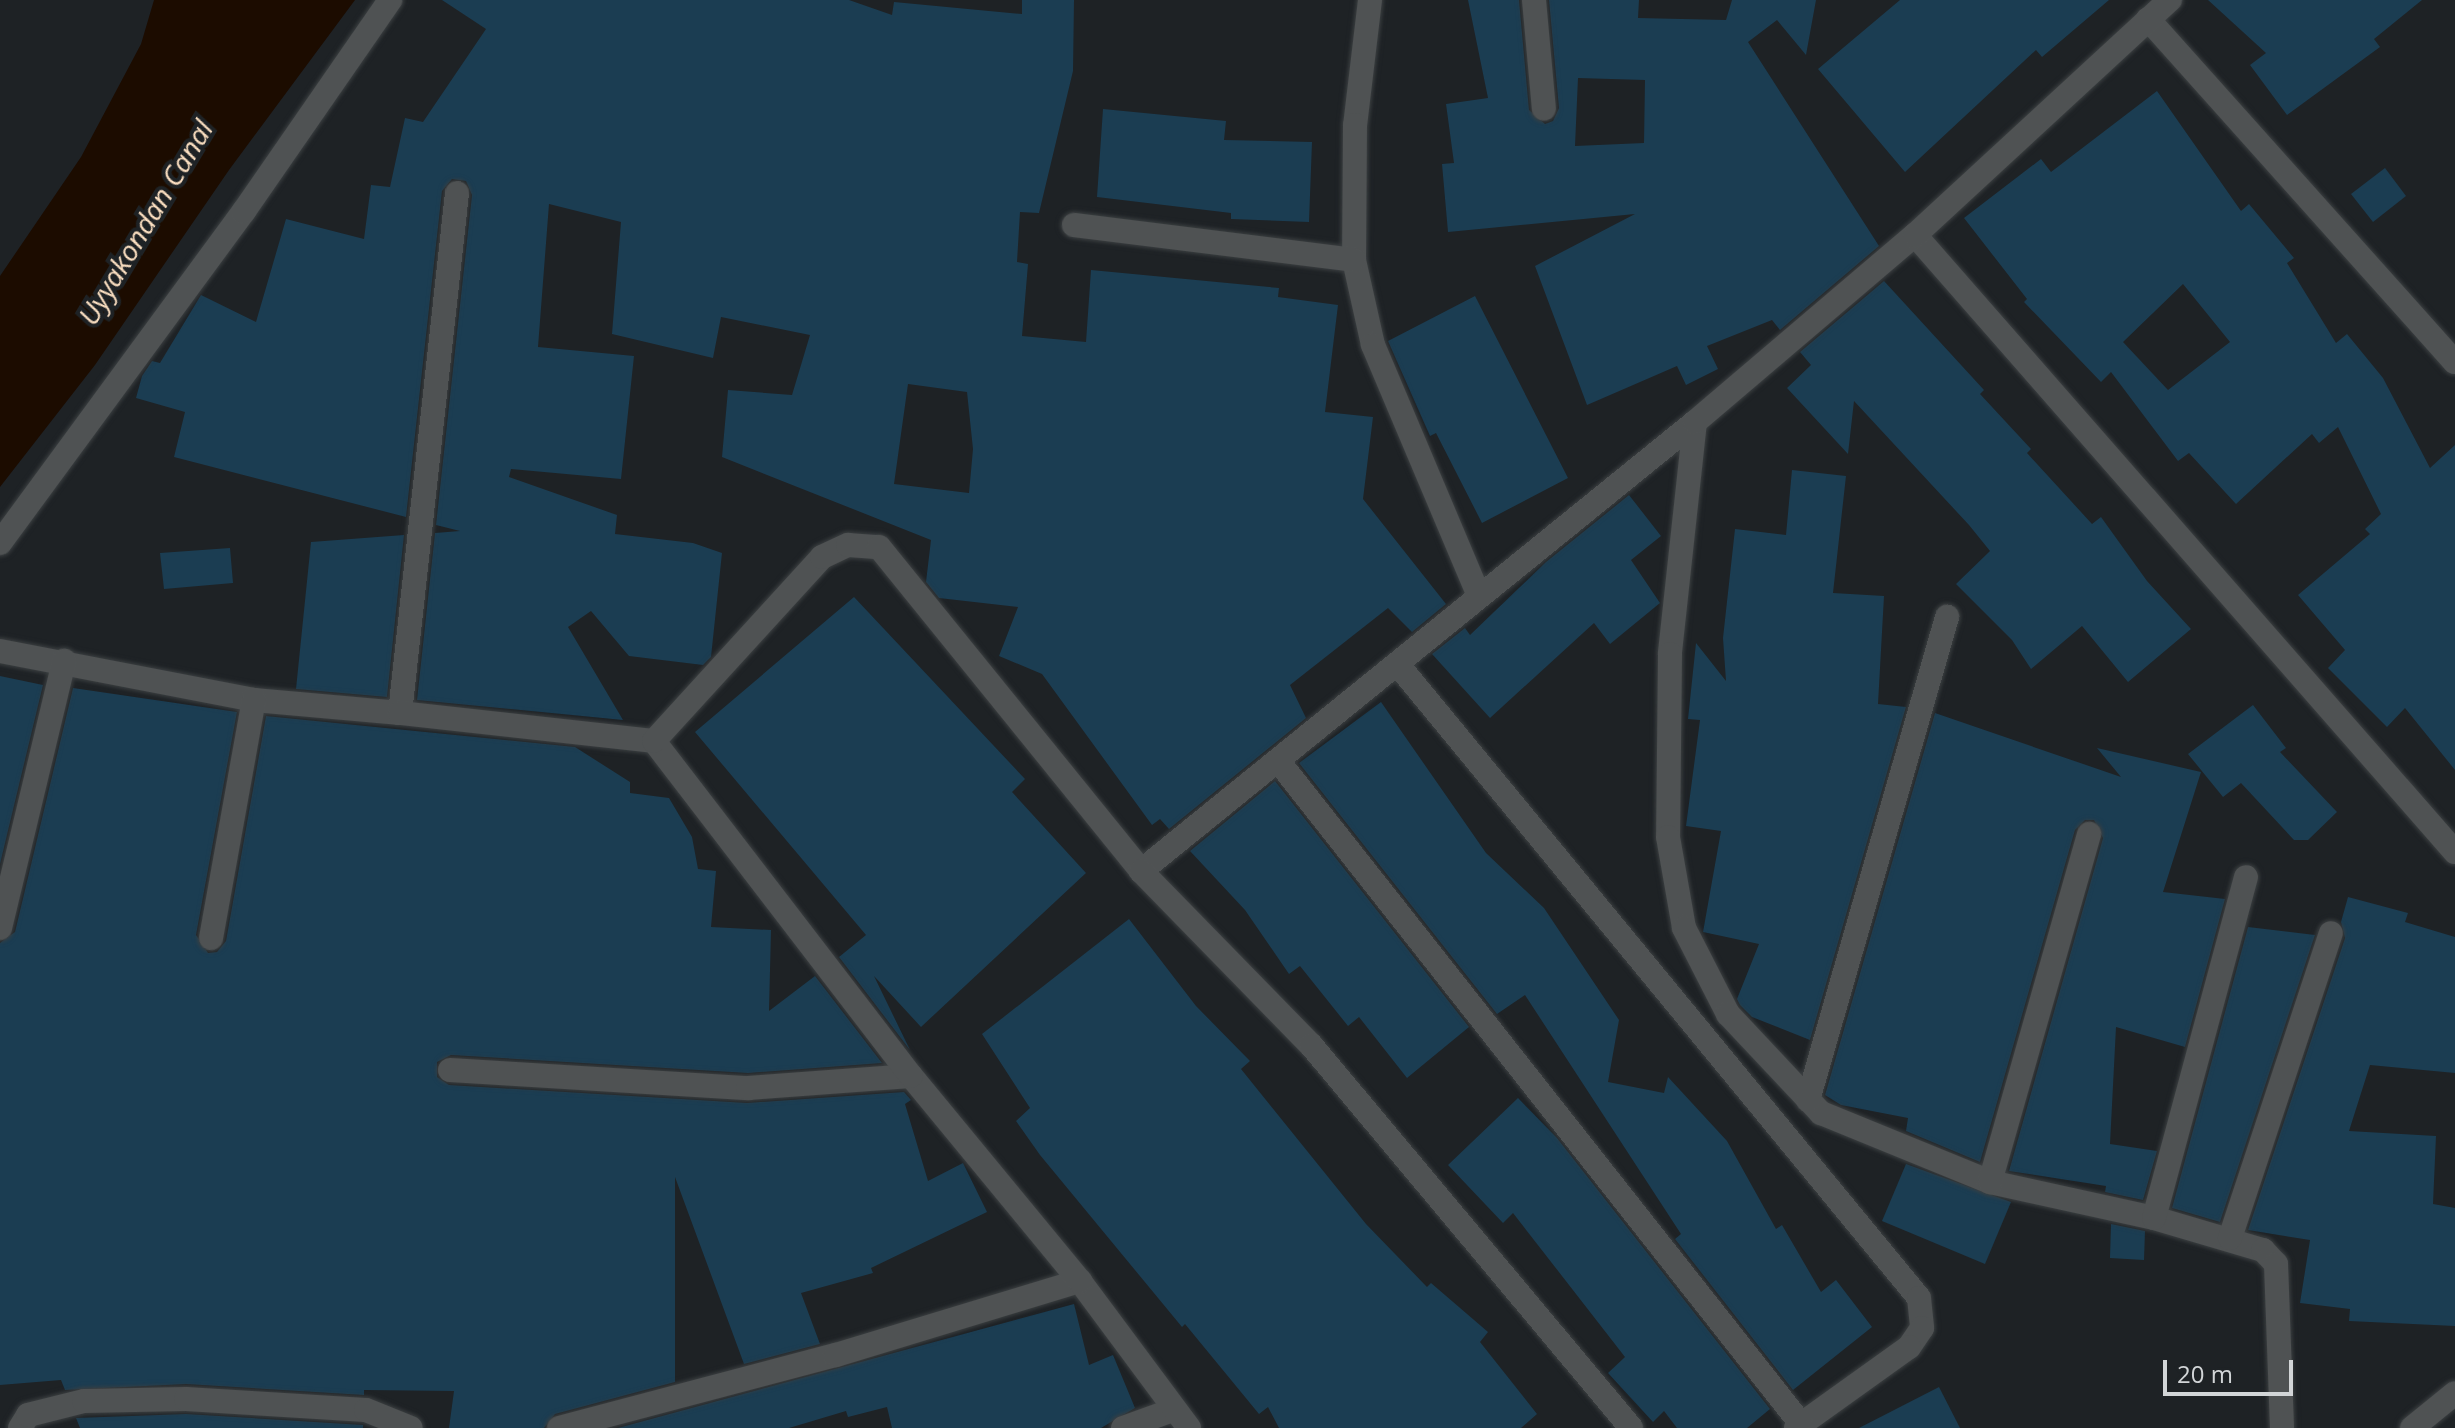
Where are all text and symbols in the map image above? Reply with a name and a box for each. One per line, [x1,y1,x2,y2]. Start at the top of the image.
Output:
water label: Uyyakondan Canal [71,114,219,330]
scale bar [2167,1344,2297,1394]
text: 20 m [2177,1357,2233,1390]

